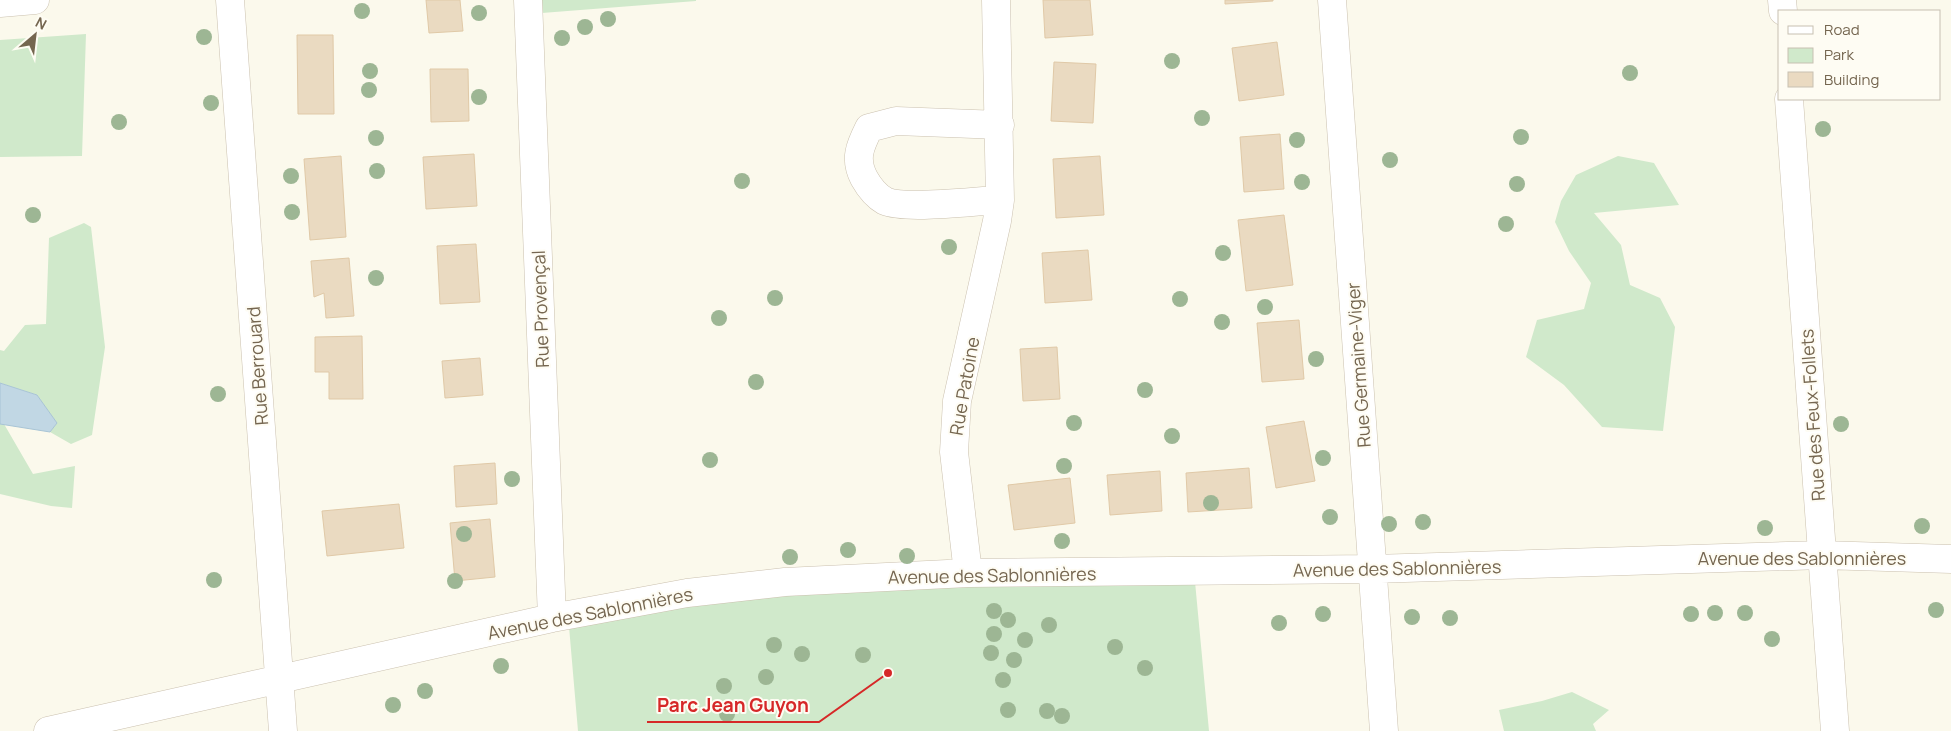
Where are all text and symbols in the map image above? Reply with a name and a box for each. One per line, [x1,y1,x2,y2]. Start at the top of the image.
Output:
north arrow [10,10,60,60]
legend [1778,10,1941,100]
text: N [32,12,50,34]
text: Road [1824,19,1860,40]
text: Park [1824,44,1854,65]
text: Building [1824,69,1879,90]
street label: Rue Provençal [526,250,554,368]
street label: Rue Germaine-Viger [1340,281,1376,448]
street label: Rue Berrouard [241,306,273,426]
street label: Rue des Feux-Follets [1794,328,1830,502]
street label: Rue Patoine [944,335,984,437]
street label: Avenue des Sablonnières [1698,546,1906,570]
street label: Avenue des Sablonnières [1293,554,1501,582]
street label: Avenue des Sablonnières [888,561,1096,589]
street label: Avenue des Sablonnières [485,581,695,645]
callout: Parc Jean Guyon [647,688,819,722]
text: Parc Jean Guyon [657,692,809,718]

